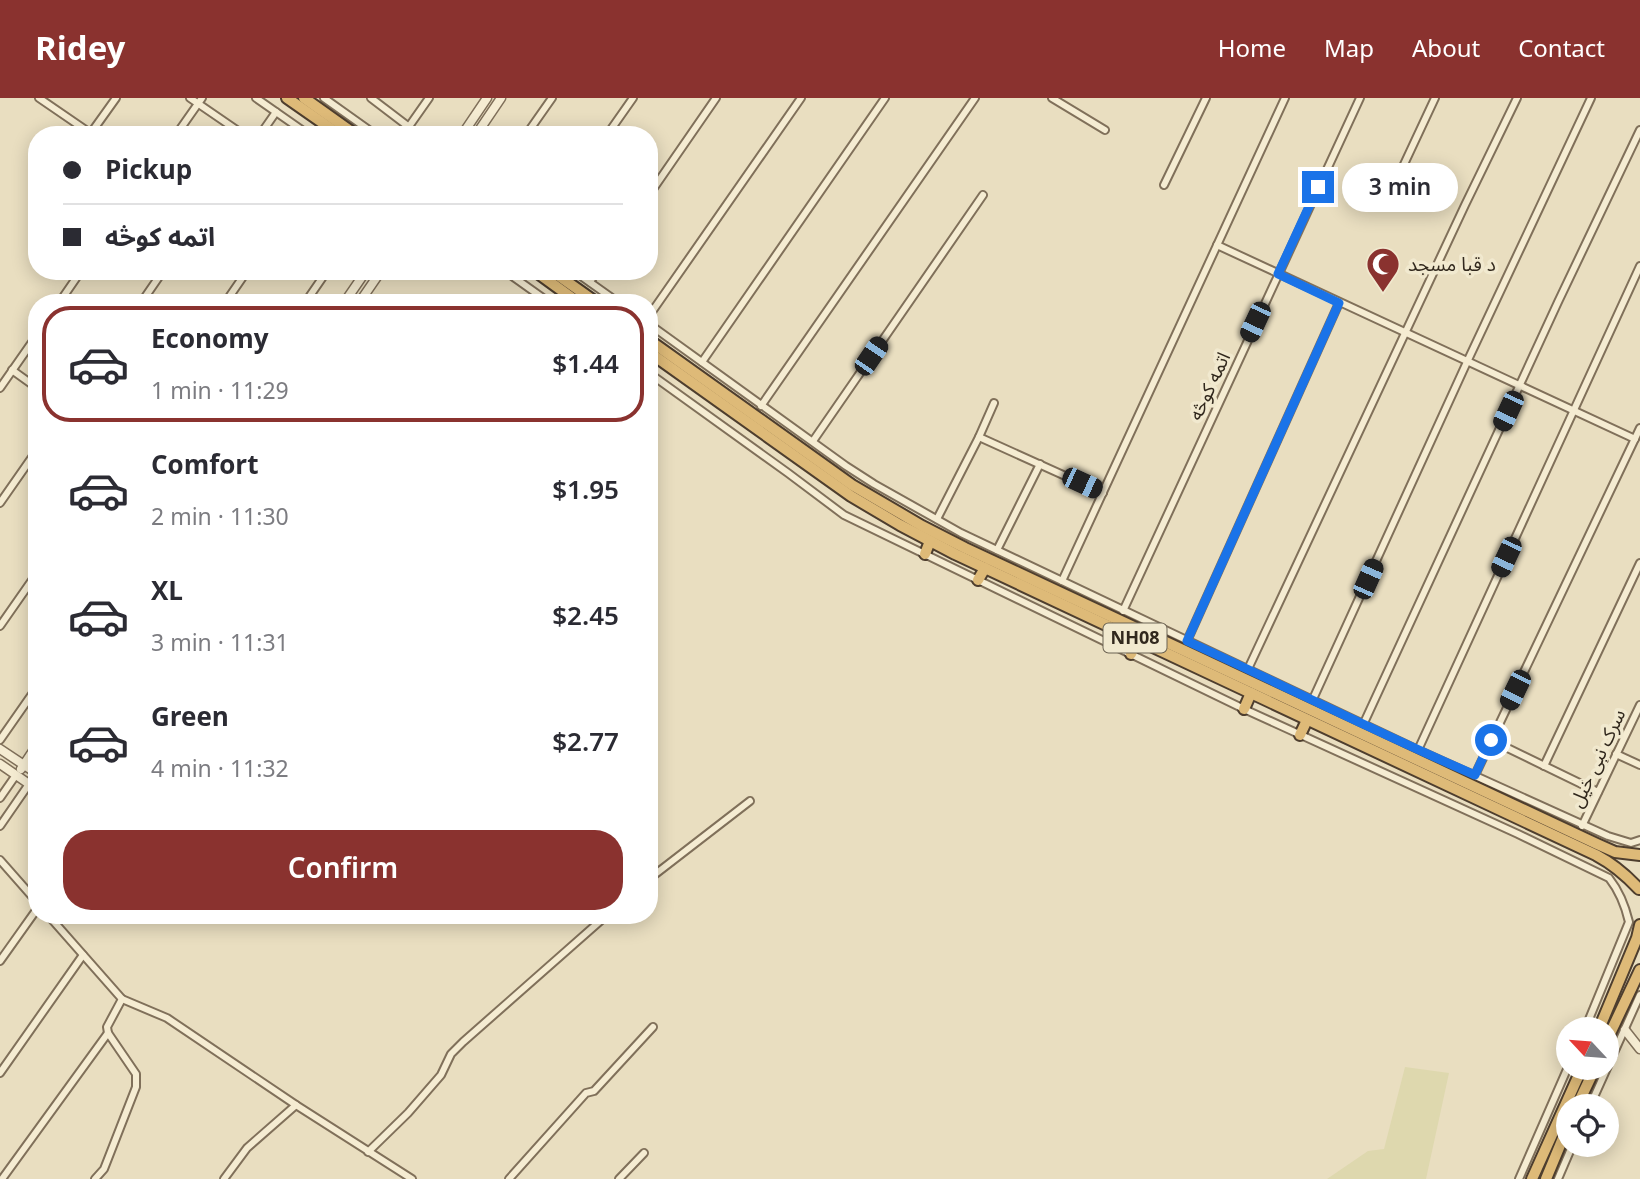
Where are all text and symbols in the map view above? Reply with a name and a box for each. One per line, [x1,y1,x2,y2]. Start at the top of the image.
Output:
text: Ridey [35,15,125,84]
text: Home [1218,24,1286,75]
text: Map [1324,24,1374,75]
text: About [1412,24,1480,75]
text: Contact [1518,24,1605,75]
text: Pickup [105,143,192,198]
callout: 3 min [1342,162,1458,212]
text: 3 min [1369,163,1431,212]
route end [1302,171,1334,203]
text: اتمه کوڅه [105,210,215,265]
mosque icon: د قبا مسجد [1364,245,1402,294]
place label: د قبا مسجد [1408,245,1496,285]
car [1237,299,1274,345]
text: Economy [151,312,269,367]
icon: car [67,333,130,396]
car [851,333,892,379]
text: $1.44 [552,337,619,392]
street label: اتمه کوڅه [1176,345,1243,428]
text: 1 min · 11:29 [151,367,289,416]
car [1490,388,1527,434]
text: Comfort [151,438,258,493]
icon: car [67,459,130,522]
text: $1.95 [552,463,619,518]
car [1059,465,1106,501]
text: 2 min · 11:30 [151,493,289,542]
car [1488,534,1525,580]
car [1350,556,1387,602]
text: XL [151,564,183,619]
icon: car [67,585,130,648]
text: $2.45 [552,589,619,644]
text: 3 min · 11:31 [151,619,289,668]
road number: NH08 [1104,624,1166,652]
car [1497,667,1534,713]
text: Green [151,690,229,745]
street label: سرک نبی خیل [1557,702,1638,815]
icon: car [67,711,130,774]
text: $2.77 [552,715,619,770]
route start [1475,724,1507,756]
text: 4 min · 11:32 [151,745,289,794]
button: Confirm [63,830,623,910]
north arrow [1556,1017,1619,1080]
map controls [1556,1017,1619,1157]
button: locate [1556,1094,1619,1157]

